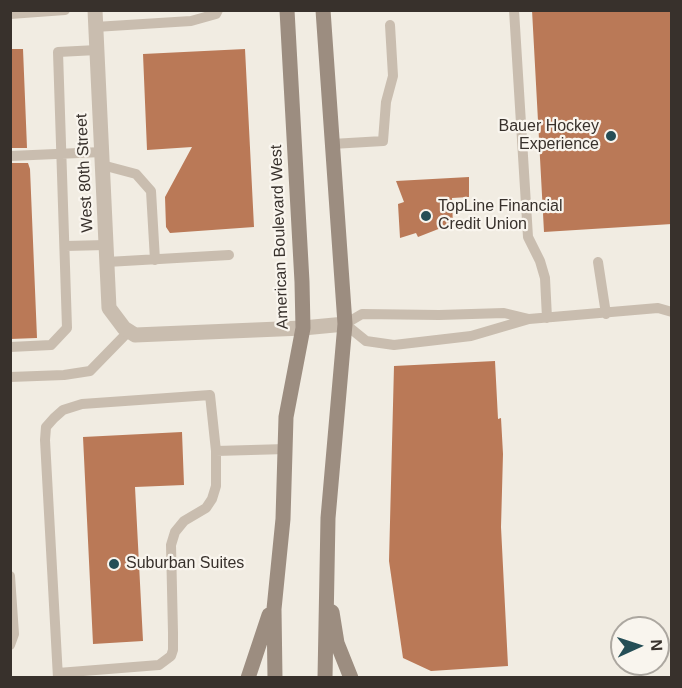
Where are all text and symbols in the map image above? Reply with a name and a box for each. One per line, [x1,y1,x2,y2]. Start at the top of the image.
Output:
street label: West 80th Street [72,113,98,233]
place label: Bauer Hockey Experience [499,117,599,155]
marker: Bauer Hockey Experience [604,129,618,143]
street label: American Boulevard West [267,144,293,330]
place label: TopLine Financial Credit Union [438,197,563,235]
marker: TopLine Financial Credit Union [419,209,433,223]
place label: Suburban Suites [126,554,244,574]
marker: Suburban Suites [107,557,121,571]
north arrow [610,616,670,676]
text: N [648,639,665,651]

